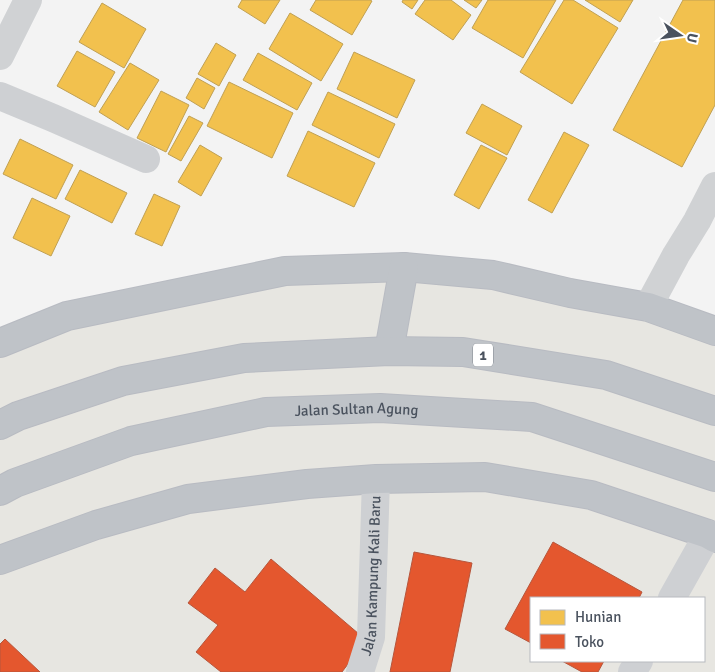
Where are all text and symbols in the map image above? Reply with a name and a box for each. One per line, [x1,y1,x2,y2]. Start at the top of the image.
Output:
north arrow [655,10,705,60]
text: U [683,31,702,44]
road number: 1 [473,344,493,366]
street label: Jalan Sultan Agung [294,399,419,420]
street label: Jalan Kampung Kali Baru [357,495,384,658]
legend [530,597,705,662]
text: Hunian [575,608,621,626]
text: Toko [575,633,604,651]

